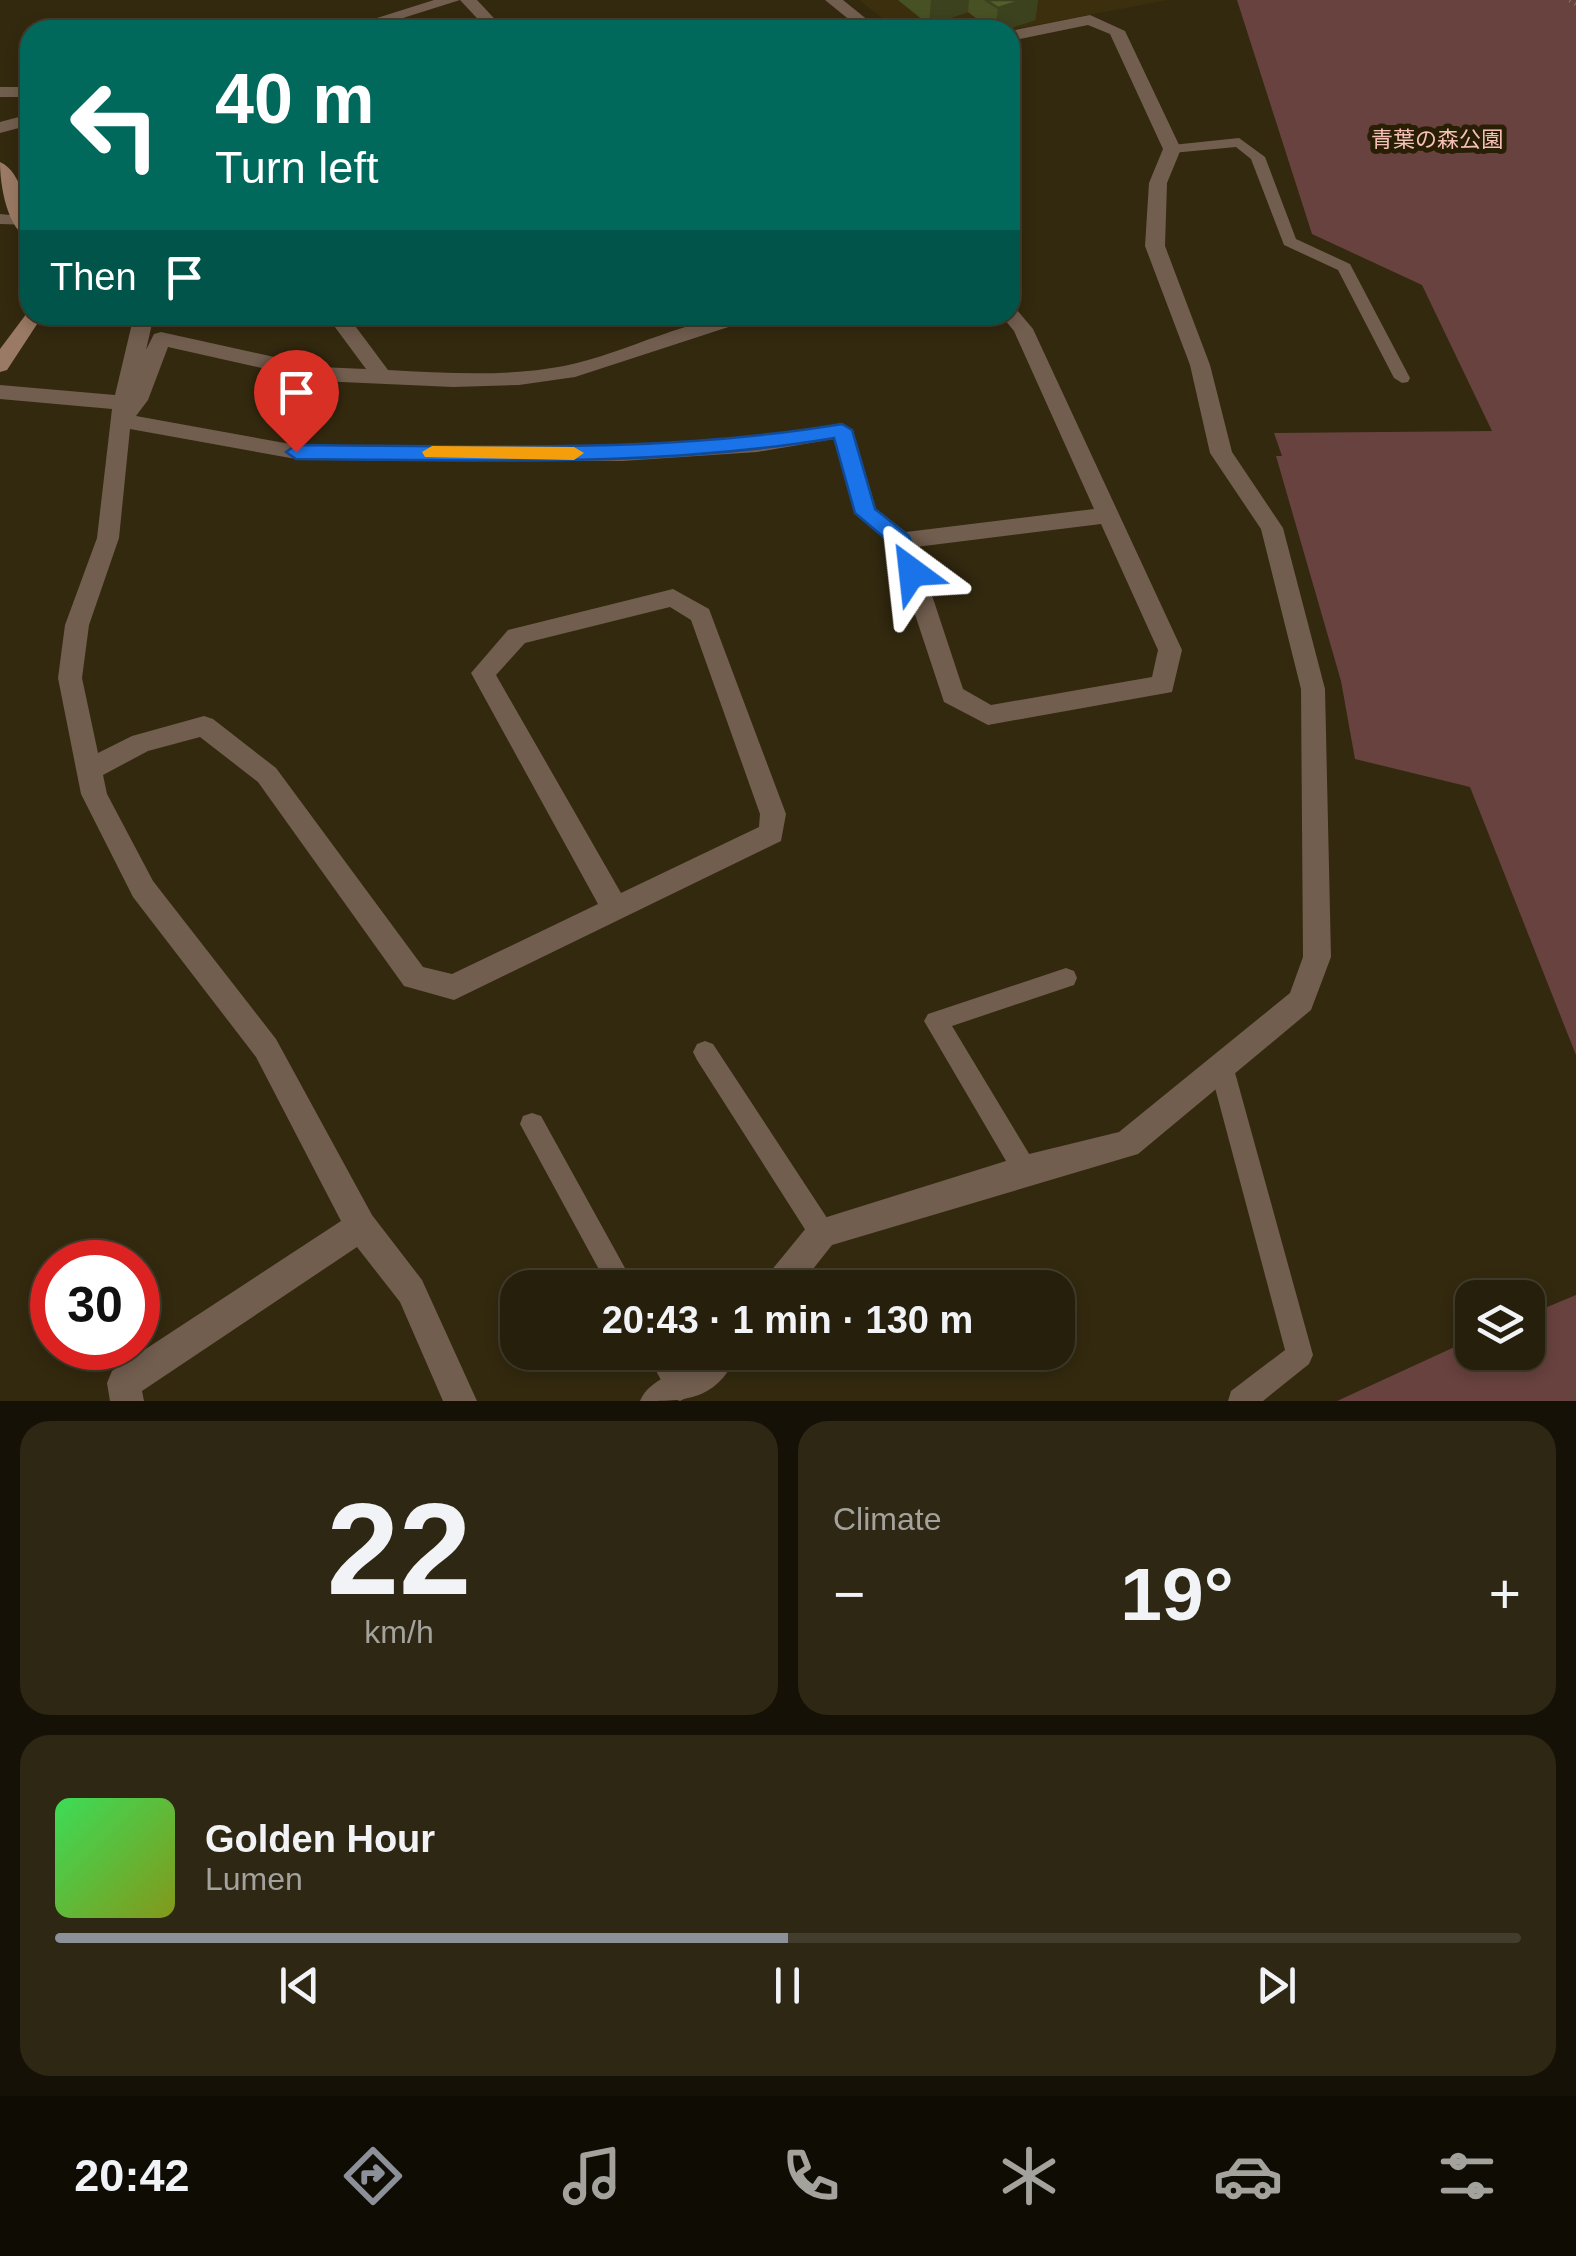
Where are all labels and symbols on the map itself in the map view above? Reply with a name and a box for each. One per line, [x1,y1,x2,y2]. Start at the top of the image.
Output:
park label: 青葉の森公園 [1371,127,1503,152]
pin [254,350,339,453]
position arrow [860,520,964,624]
speed limit sign: 30 [30,1240,160,1370]

